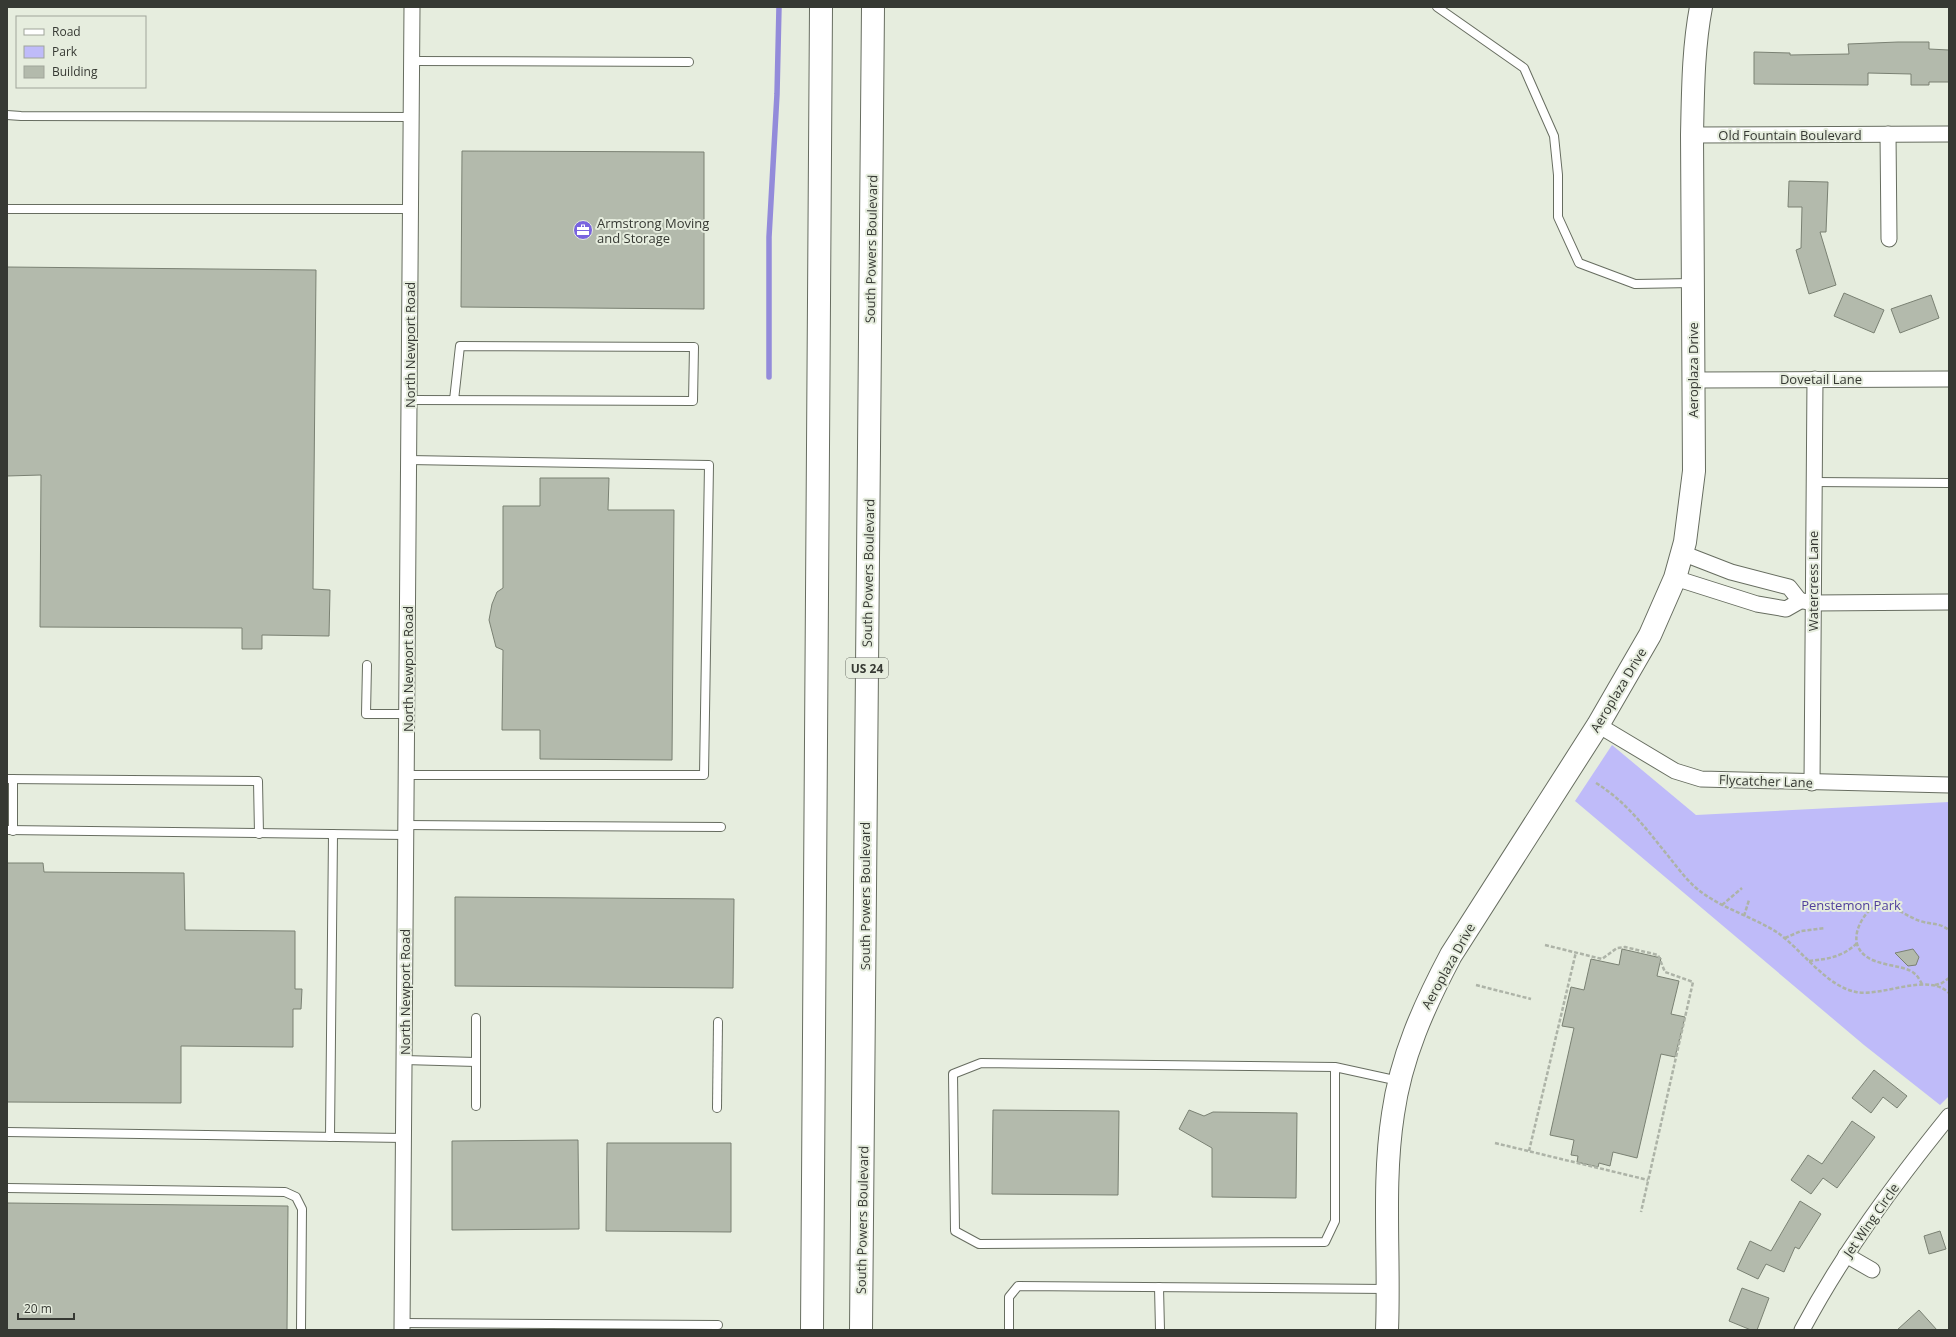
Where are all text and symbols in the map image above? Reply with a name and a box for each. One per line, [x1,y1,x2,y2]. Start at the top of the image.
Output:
legend [16,16,146,88]
text: Road [52,23,81,40]
text: Park [52,43,78,60]
text: Building [52,63,98,80]
street label: Old Fountain Boulevard [1718,126,1862,144]
street label: South Powers Boulevard [861,175,881,323]
place label: Armstrong Moving and Storage [597,214,709,247]
office icon: Armstrong Moving and Storage [572,219,594,241]
street label: North Newport Road [401,282,419,408]
street label: Aeroplaza Drive [1684,322,1702,418]
street label: Dovetail Lane [1780,370,1862,388]
street label: South Powers Boulevard [858,499,878,647]
street label: Watercress Lane [1804,531,1822,631]
street label: North Newport Road [399,606,417,732]
street label: Aeroplaza Drive [1586,644,1650,736]
road number: US 24 [846,658,888,678]
street label: Flycatcher Lane [1719,770,1813,792]
street label: South Powers Boulevard [856,822,874,970]
park label: Penstemon Park [1801,896,1901,914]
street label: Aeroplaza Drive [1417,920,1479,1012]
street label: North Newport Road [396,929,414,1055]
street label: South Powers Boulevard [852,1146,872,1294]
street label: Jet Wing Circle [1838,1180,1903,1262]
scale bar [18,1295,74,1321]
text: 20 m [24,1300,52,1317]

